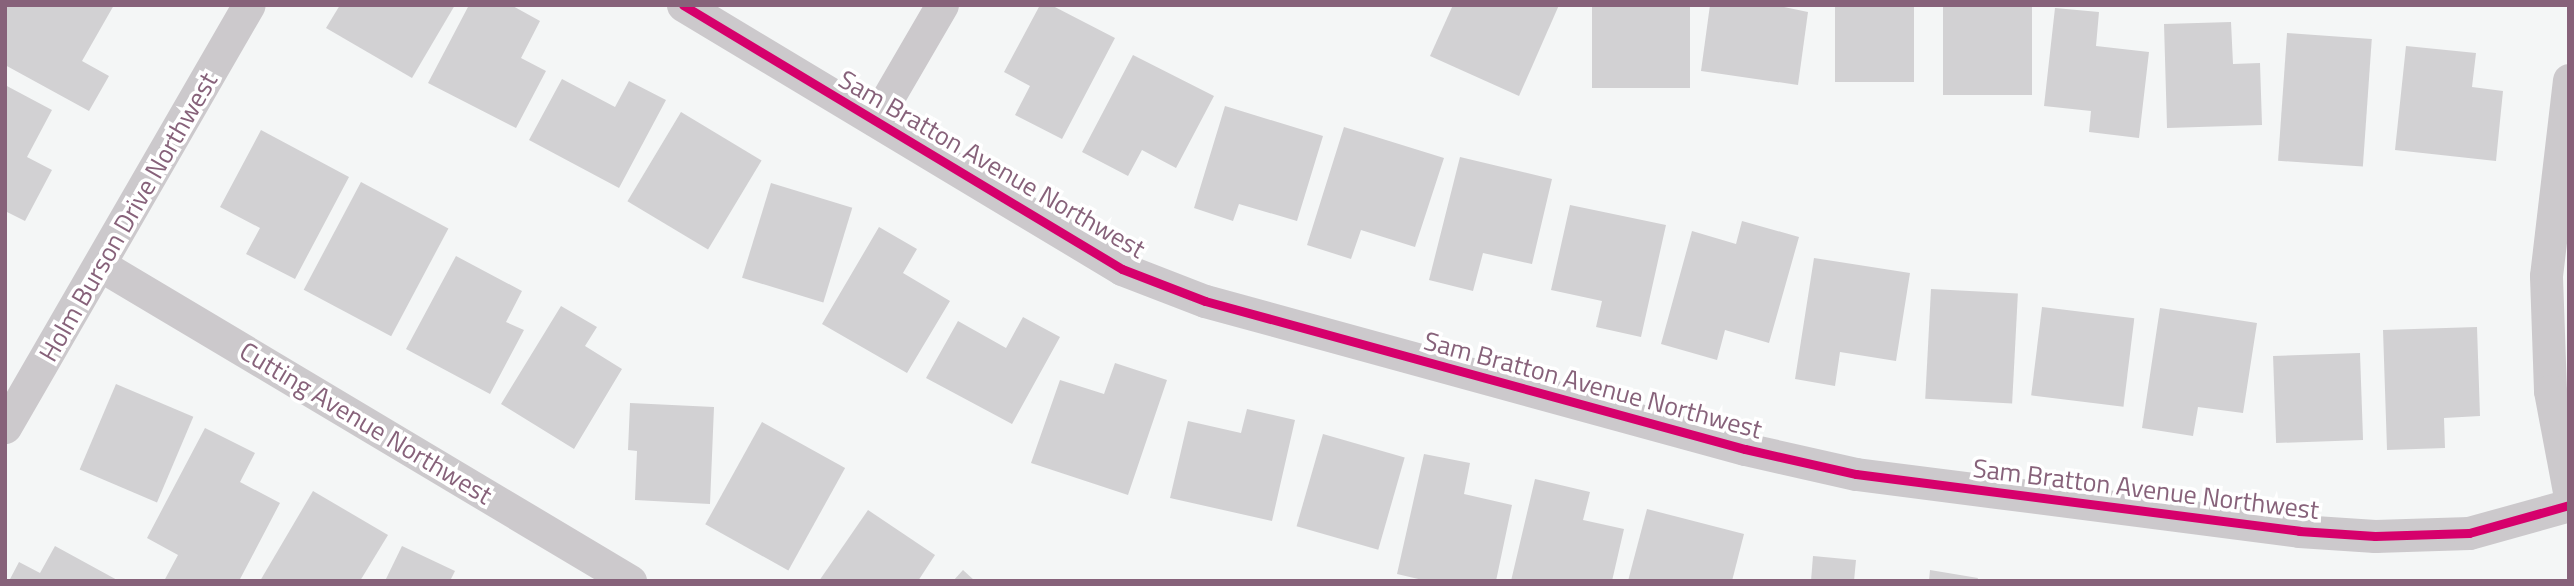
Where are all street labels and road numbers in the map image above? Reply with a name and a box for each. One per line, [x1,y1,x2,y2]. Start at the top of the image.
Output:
street label: Sam Bratton Avenue Northwest [833,63,1151,265]
street label: Holm Burson Drive Northwest [32,67,224,367]
street label: Sam Bratton Avenue Northwest [1421,325,1765,445]
street label: Cutting Avenue Northwest [234,335,498,511]
street label: Sam Bratton Avenue Northwest [1971,452,2321,526]

